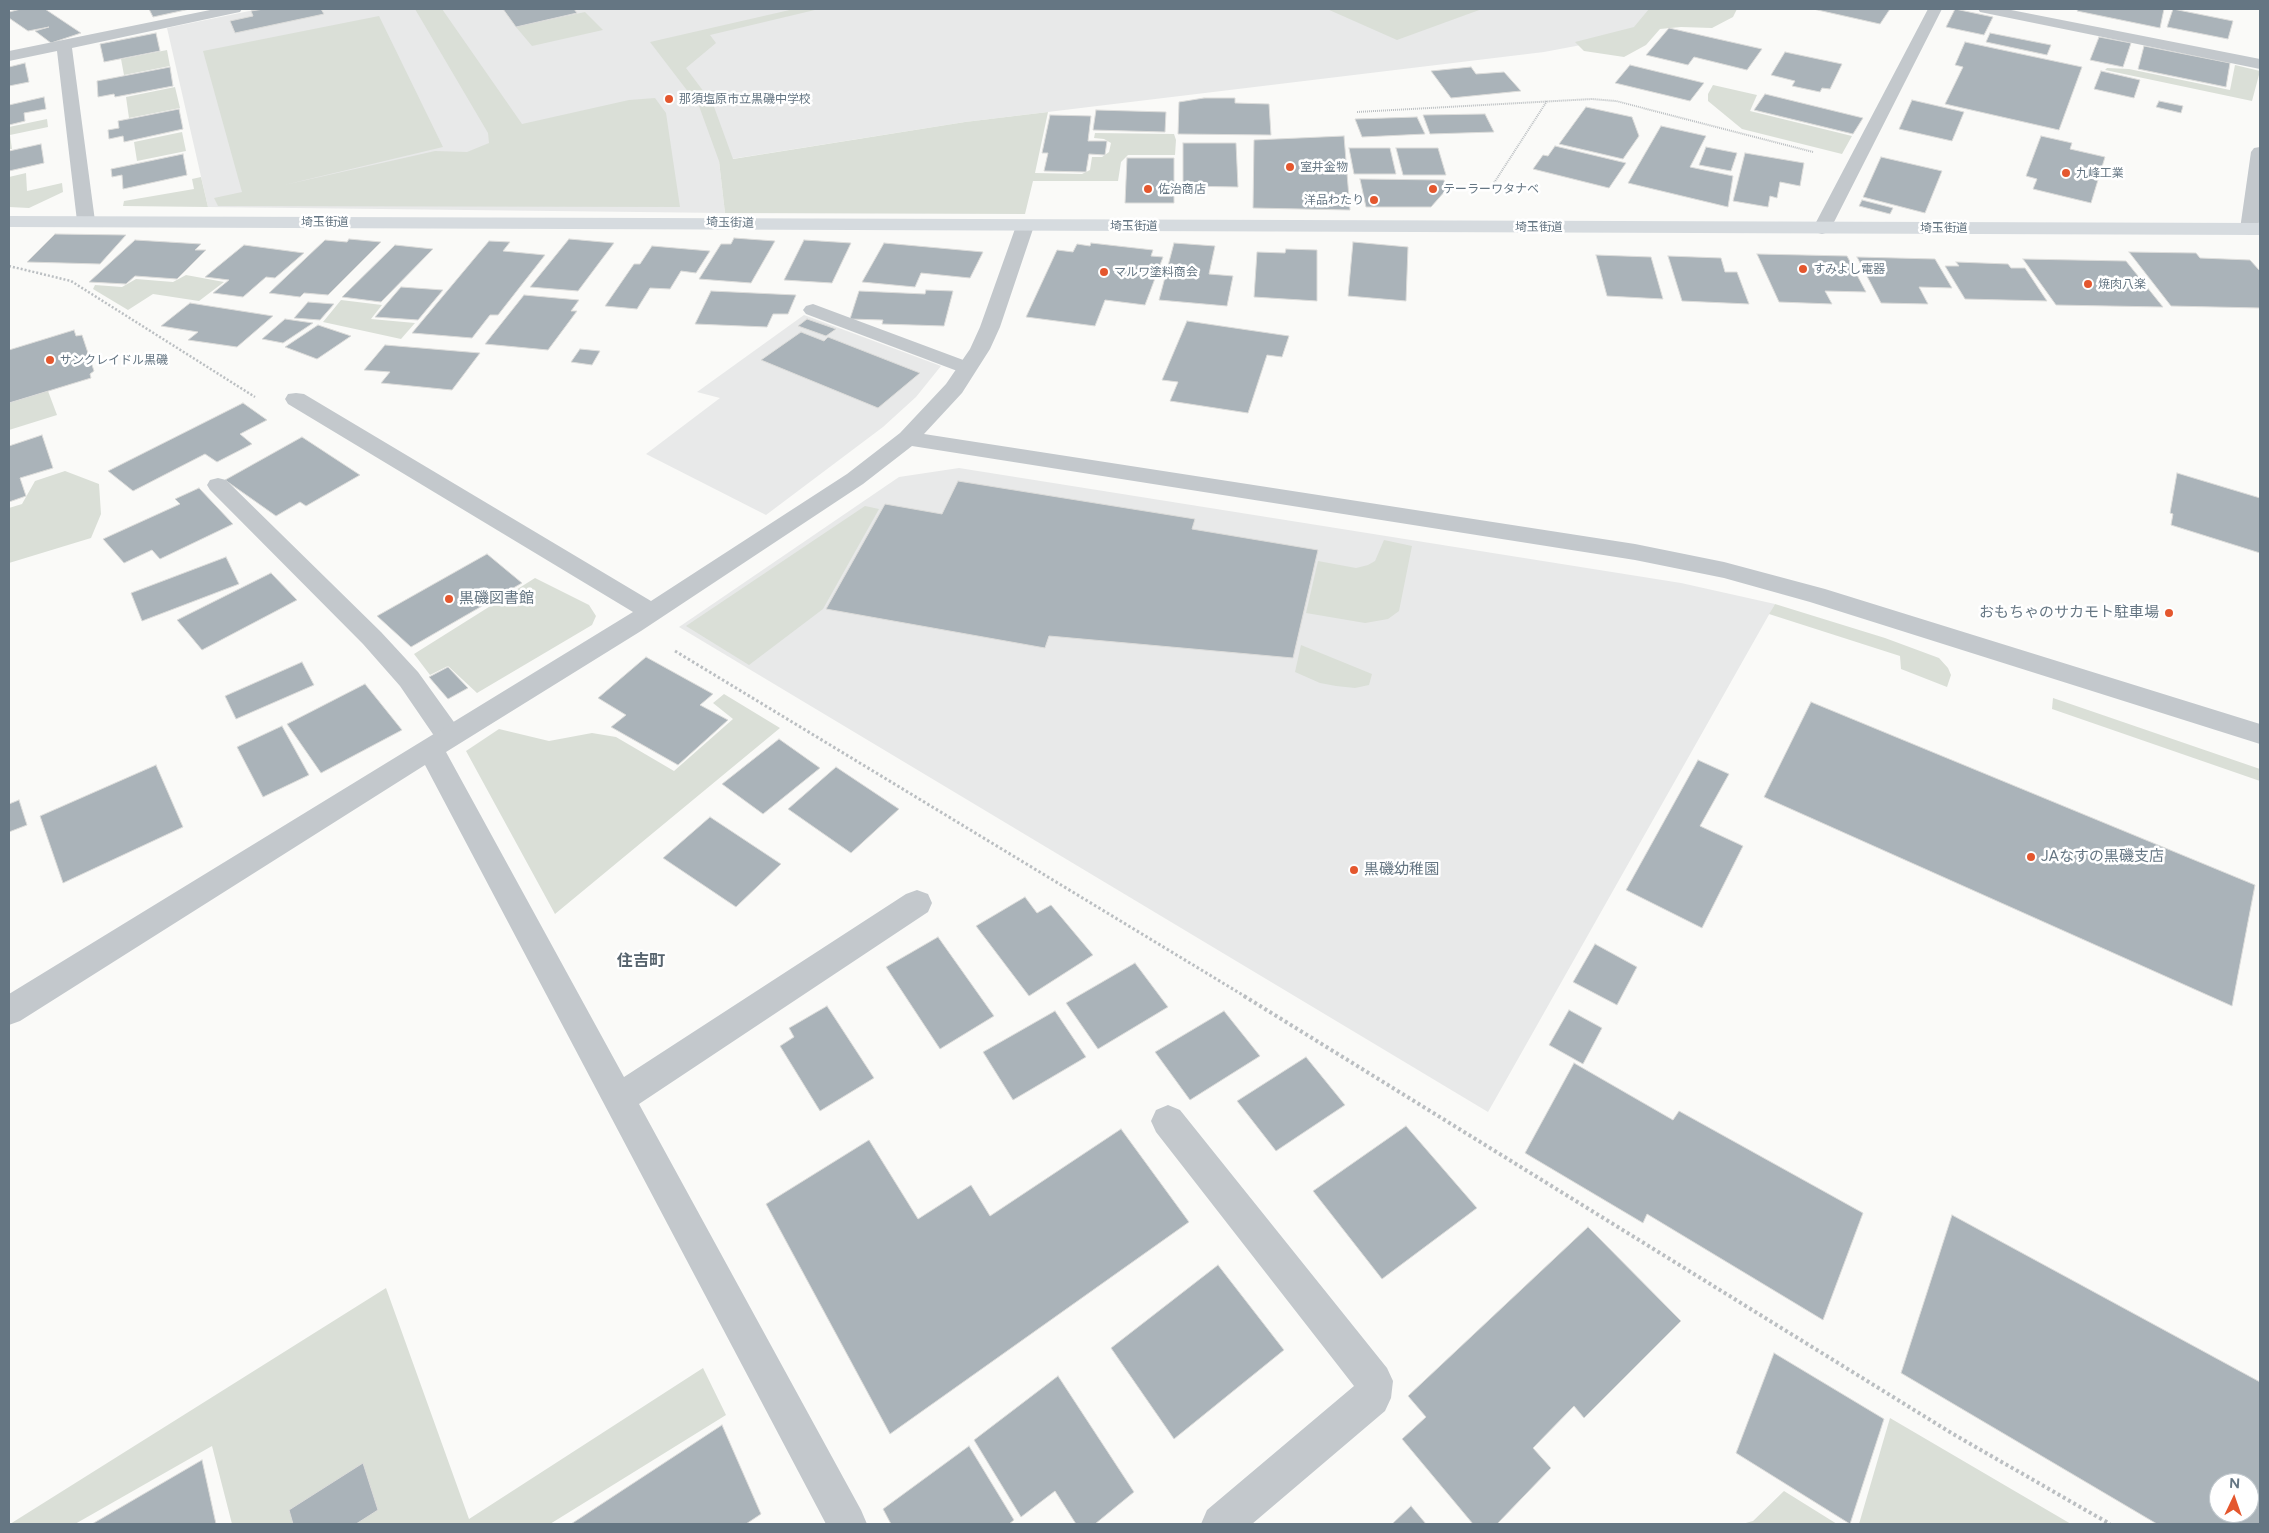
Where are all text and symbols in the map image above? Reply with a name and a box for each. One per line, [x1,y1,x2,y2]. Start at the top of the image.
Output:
place label: 那須塩原市立黒磯中学校 [679,92,811,106]
marker: 那須塩原市立黒磯中学校 [663,93,675,105]
place label: 室井金物 [1300,160,1348,174]
marker: 室井金物 [1284,161,1296,173]
place label: 九峰工業 [2076,166,2124,180]
marker: 九峰工業 [2060,167,2072,179]
place label: 佐治商店 [1158,182,1206,196]
place label: テーラーワタナベ [1443,182,1539,196]
marker: 佐治商店 [1142,183,1154,195]
marker: テーラーワタナベ [1427,183,1439,195]
place label: 洋品わたり [1304,193,1364,207]
marker: 洋品わたり [1368,194,1380,206]
street label: 埼玉街道 [301,215,349,229]
street label: 埼玉街道 [706,215,754,231]
street label: 埼玉街道 [1110,219,1158,233]
street label: 埼玉街道 [1515,220,1563,234]
street label: 埼玉街道 [1920,221,1968,235]
place label: すみよし電器 [1813,262,1885,276]
marker: すみよし電器 [1797,263,1809,275]
place label: マルワ塗料商会 [1114,265,1198,279]
marker: マルワ塗料商会 [1098,266,1110,278]
place label: 焼肉八楽 [2098,277,2146,291]
marker: 焼肉八楽 [2082,278,2094,290]
place label: サンクレイドル黒磯 [60,353,168,367]
marker: サンクレイドル黒磯 [44,354,56,366]
place label: 黒磯図書館 [459,590,534,608]
marker: 黒磯図書館 [443,593,455,605]
place label: おもちゃのサカモト駐車場 [1979,604,2159,622]
marker: おもちゃのサカモト駐車場 [2163,607,2175,619]
place label: JAなすの黒磯支店 [2041,848,2164,866]
marker: JAなすの黒磯支店 [2025,851,2037,863]
place label: 黒磯幼稚園 [1364,861,1439,879]
marker: 黒磯幼稚園 [1348,864,1360,876]
district label: 住吉町 [617,951,665,971]
north arrow [2209,1473,2259,1523]
text: N [2229,1475,2241,1492]

